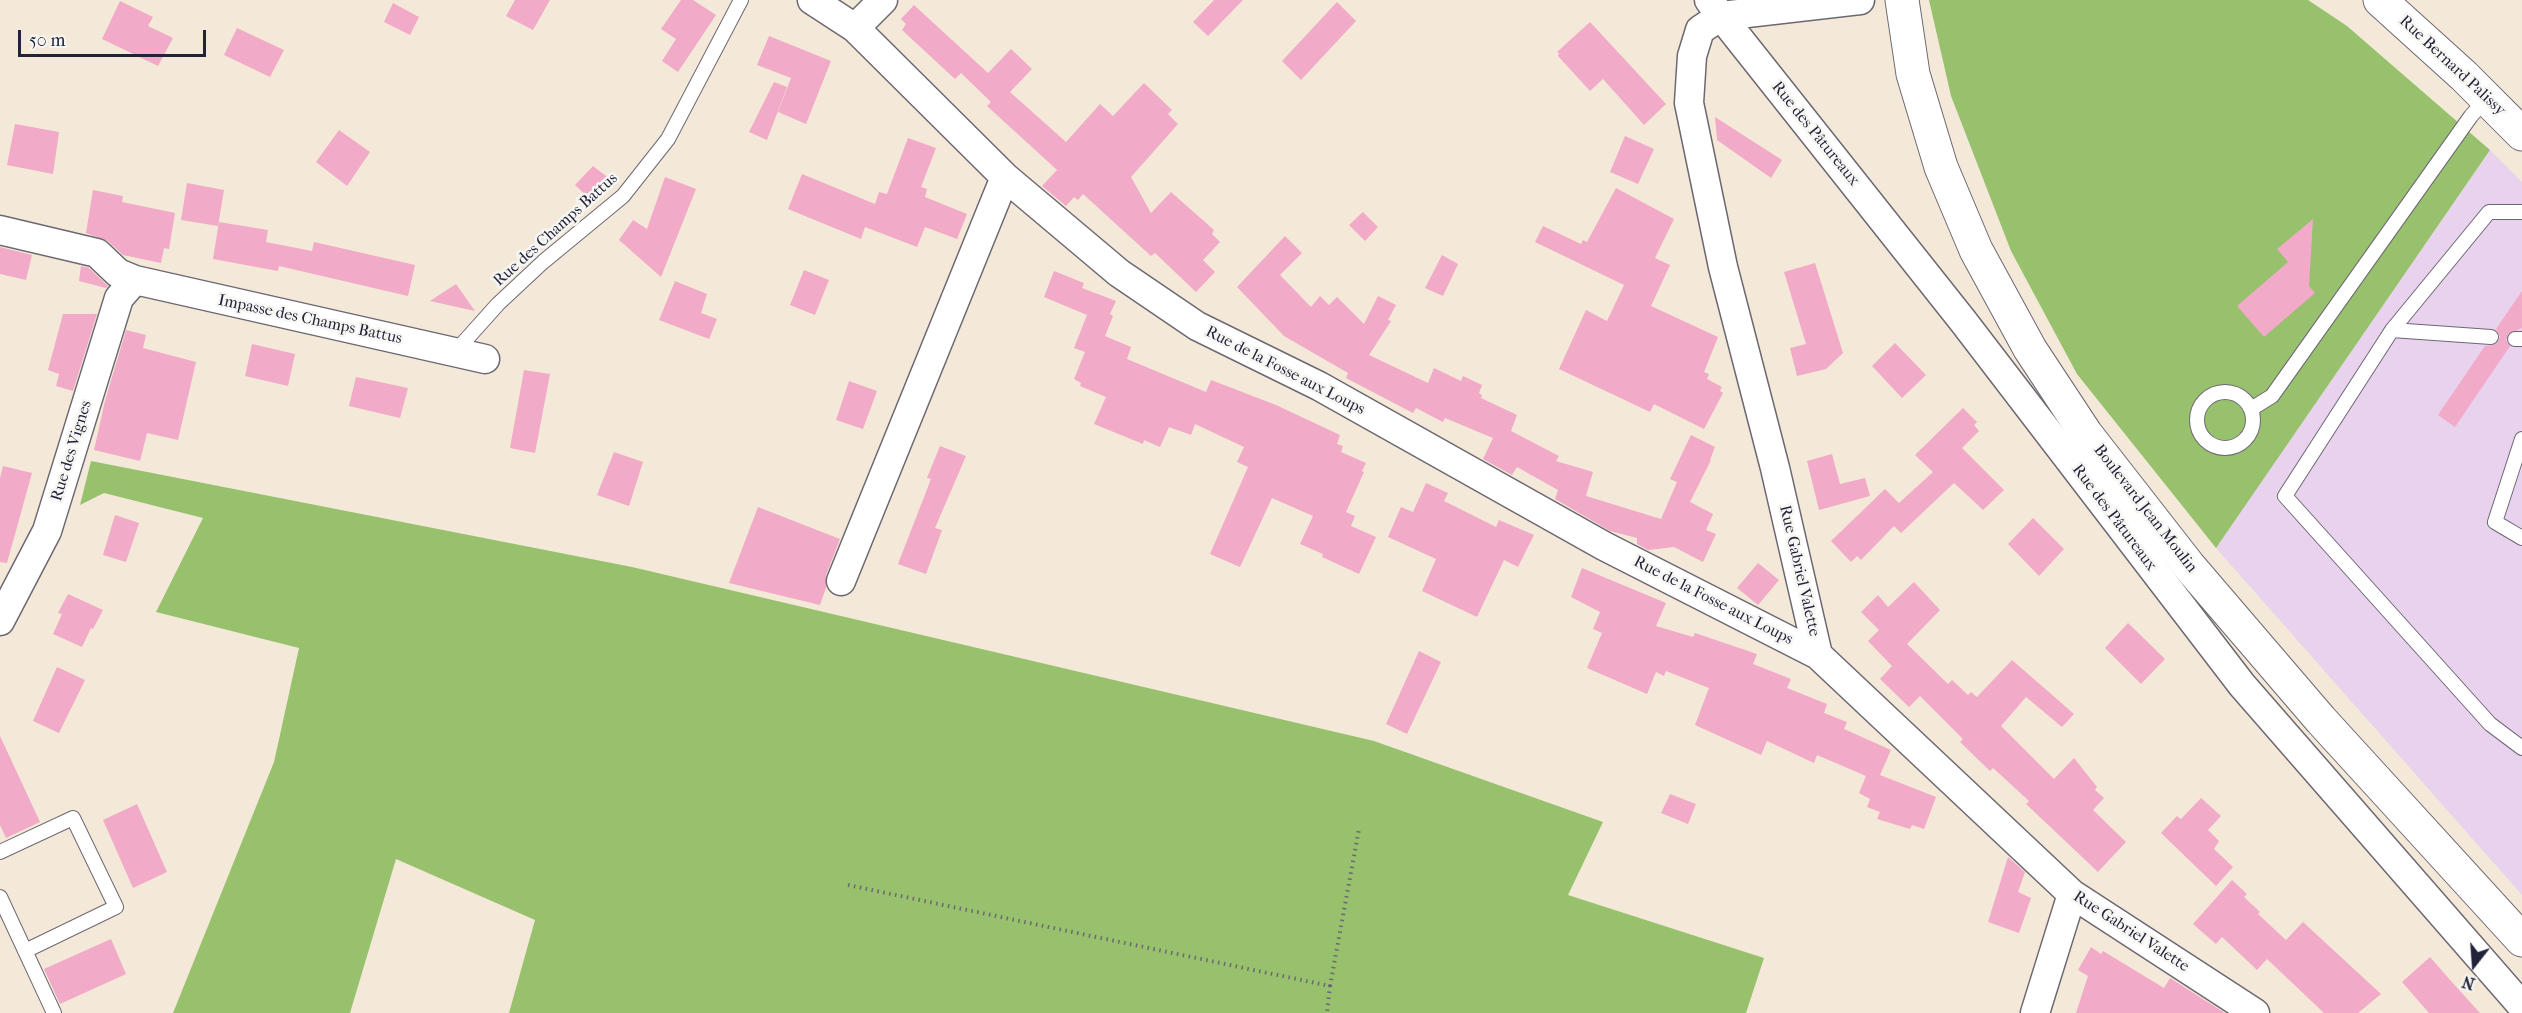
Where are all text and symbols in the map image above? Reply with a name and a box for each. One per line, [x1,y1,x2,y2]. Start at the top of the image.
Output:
street label: Rue Bernard Palissy [2395,12,2509,120]
scale bar [21,18,208,56]
text: 50 m [29,30,65,51]
street label: Rue des Pâtureaux [1767,78,1863,190]
street label: Rue des Champs Battus [490,169,622,291]
street label: Impasse des Champs Battus [216,291,404,349]
street label: Rue de la Fosse aux Loups [1202,322,1368,420]
street label: Rue des Vignes [48,398,96,504]
street label: Boulevard Jean Moulin [2089,441,2201,577]
street label: Rue des Pâtureaux [2068,461,2160,575]
street label: Rue Gabriel Valette [1775,503,1823,639]
street label: Rue de la Fosse aux Loups [1630,552,1796,650]
street label: Rue Gabriel Valette [2070,887,2192,977]
north arrow [2444,935,2504,995]
text: N [2460,972,2477,994]

